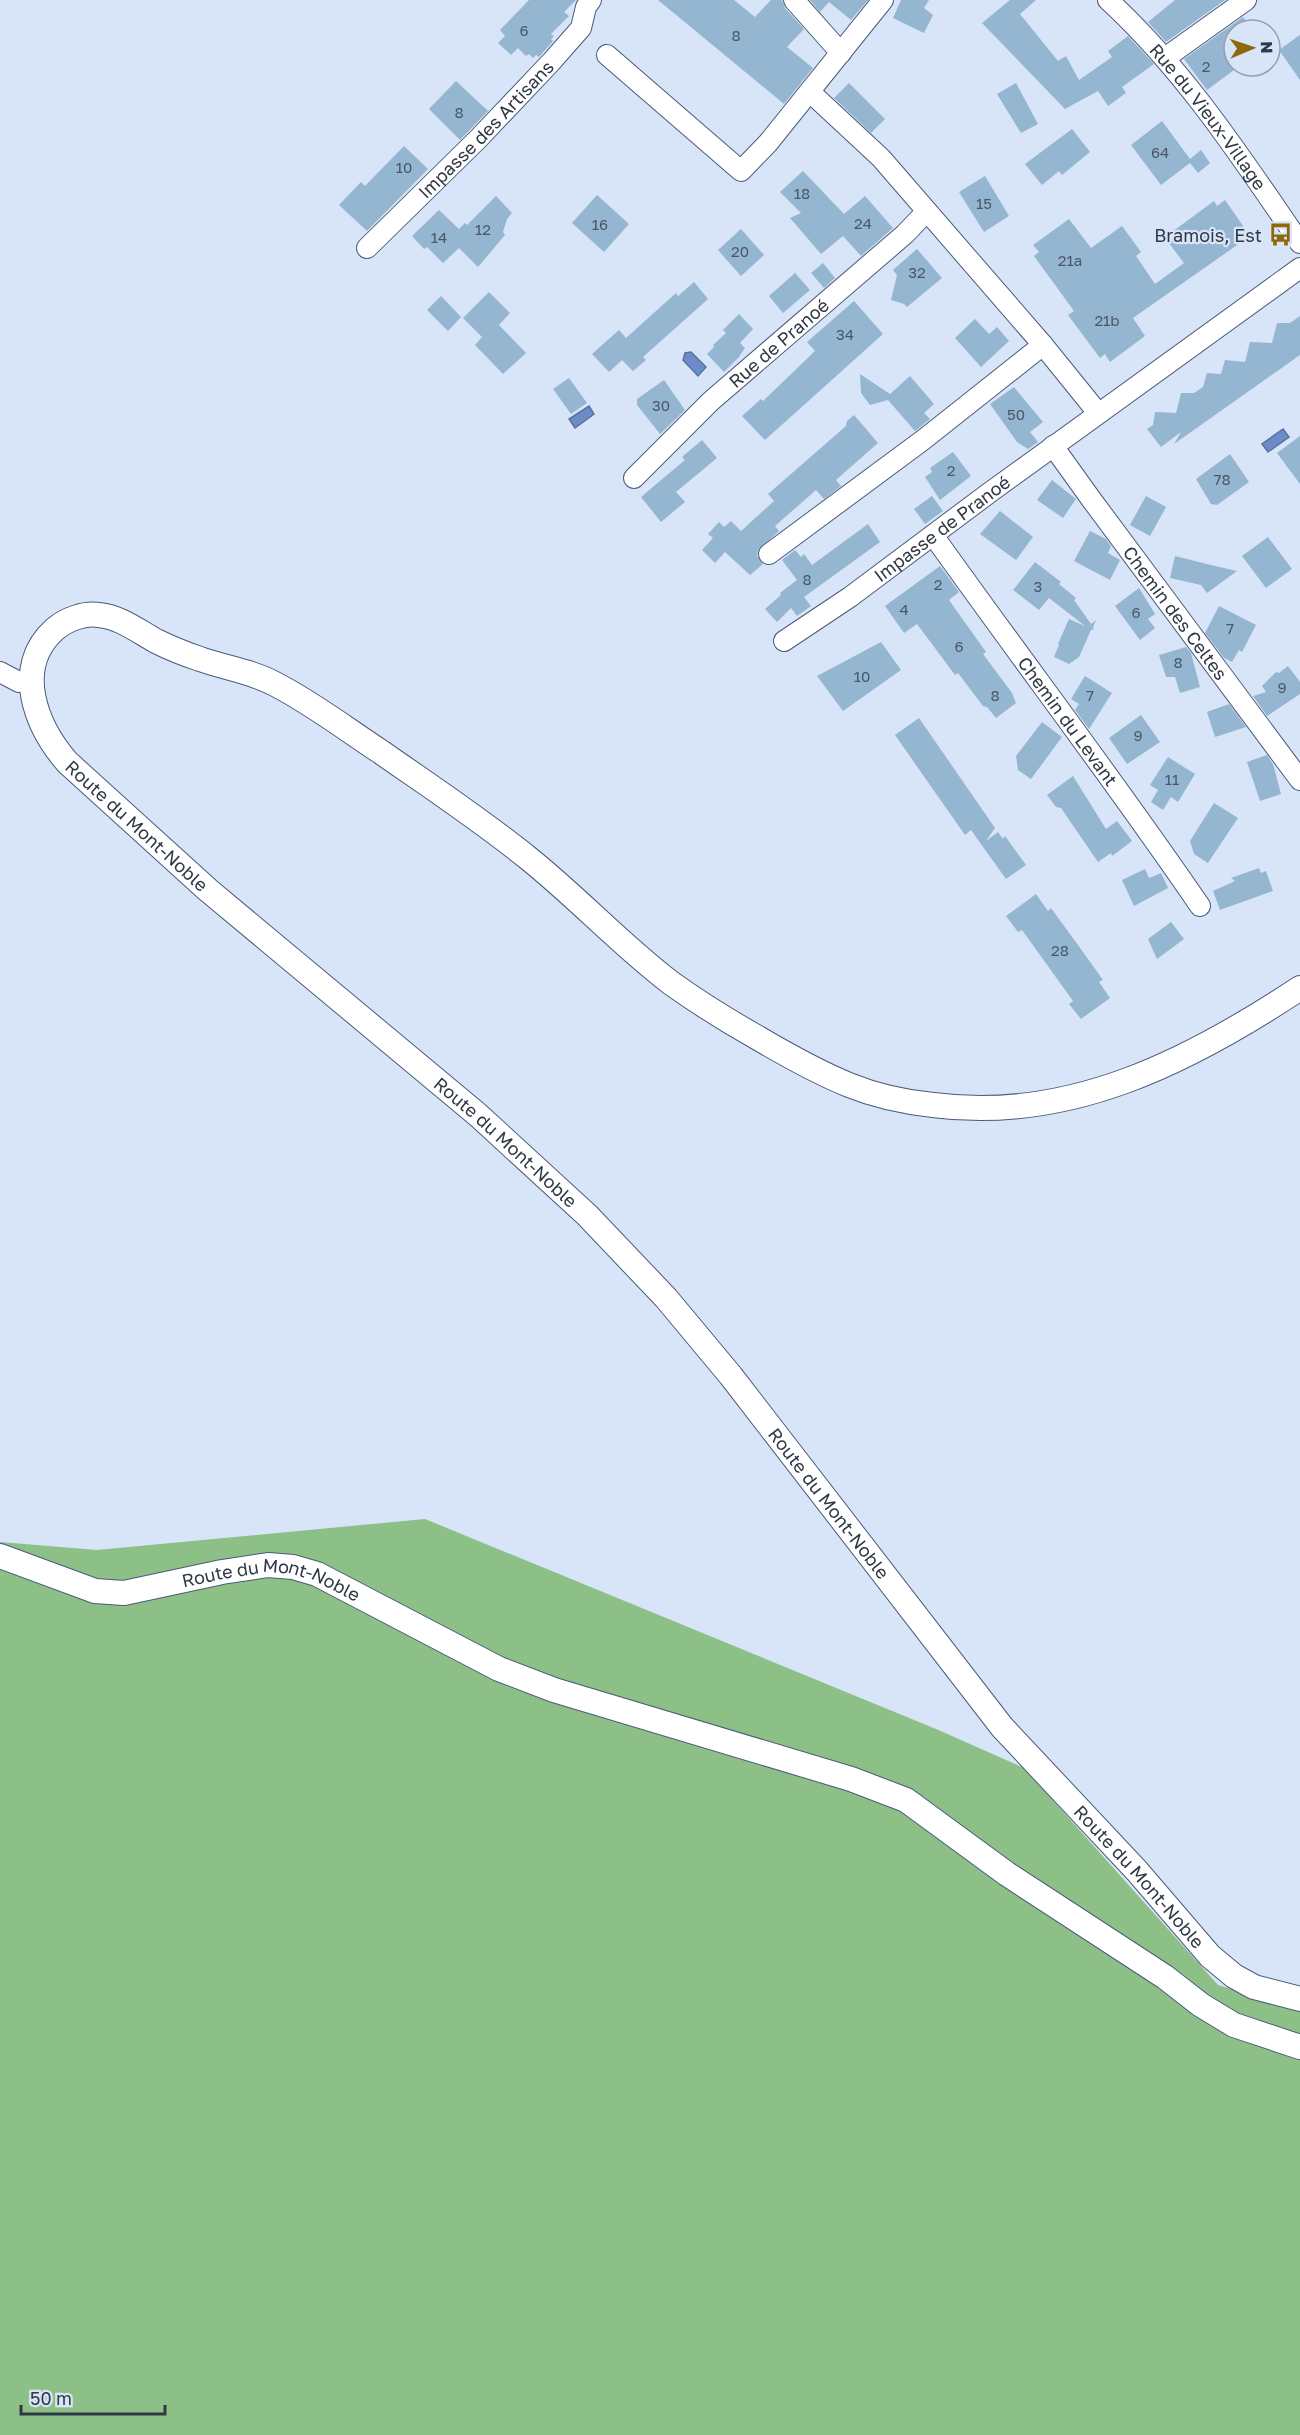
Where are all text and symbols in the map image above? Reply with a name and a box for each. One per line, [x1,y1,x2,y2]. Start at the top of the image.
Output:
north arrow [1222,18,1282,78]
house number: 6 [519,21,529,39]
house number: 8 [731,26,741,44]
street label: Rue du Vieux-Village [1145,39,1271,194]
text: N [1257,41,1277,54]
street label: Impasse des Artisans [413,56,558,203]
house number: 2 [1202,57,1210,75]
house number: 8 [454,103,464,121]
house number: 64 [1151,143,1169,161]
house number: 10 [396,158,412,176]
house number: 18 [794,184,810,202]
house number: 15 [976,194,992,212]
house number: 24 [854,214,872,232]
house number: 16 [592,215,608,233]
house number: 12 [475,220,491,238]
bus stop icon: Bramois, Est [1267,222,1293,248]
place label: Bramois, Est [1154,224,1262,246]
house number: 14 [431,228,447,246]
house number: 20 [731,242,749,260]
house number: 21a [1058,251,1082,269]
house number: 32 [908,263,926,281]
street label: Rue de Pranoé [724,294,833,392]
house number: 21b [1094,311,1120,329]
house number: 34 [836,325,854,343]
house number: 30 [652,396,670,414]
house number: 50 [1007,405,1025,423]
house number: 2 [947,461,955,479]
house number: 78 [1213,470,1231,488]
street label: Impasse de Pranoé [870,471,1014,586]
street label: Chemin des Celtes [1119,542,1232,684]
house number: 8 [802,570,812,588]
house number: 2 [934,575,942,593]
house number: 3 [1034,577,1042,595]
house number: 4 [899,600,909,618]
house number: 6 [1131,603,1141,621]
house number: 7 [1226,619,1234,637]
house number: 6 [954,637,964,655]
street label: Chemin du Levant [1014,652,1123,790]
house number: 8 [1173,653,1183,671]
house number: 10 [854,667,870,685]
house number: 9 [1277,678,1287,696]
house number: 8 [990,686,1000,704]
house number: 7 [1086,686,1094,704]
house number: 9 [1133,726,1143,744]
street label: Route du Mont-Noble [61,755,213,896]
house number: 11 [1165,770,1179,788]
house number: 28 [1051,941,1069,959]
street label: Route du Mont-Noble [430,1072,582,1212]
street label: Route du Mont-Noble [764,1423,894,1583]
street label: Route du Mont-Noble [180,1554,364,1606]
street label: Route du Mont-Noble [1070,1800,1209,1953]
scale bar [21,2378,165,2416]
text: 50 m [30,2387,72,2409]

